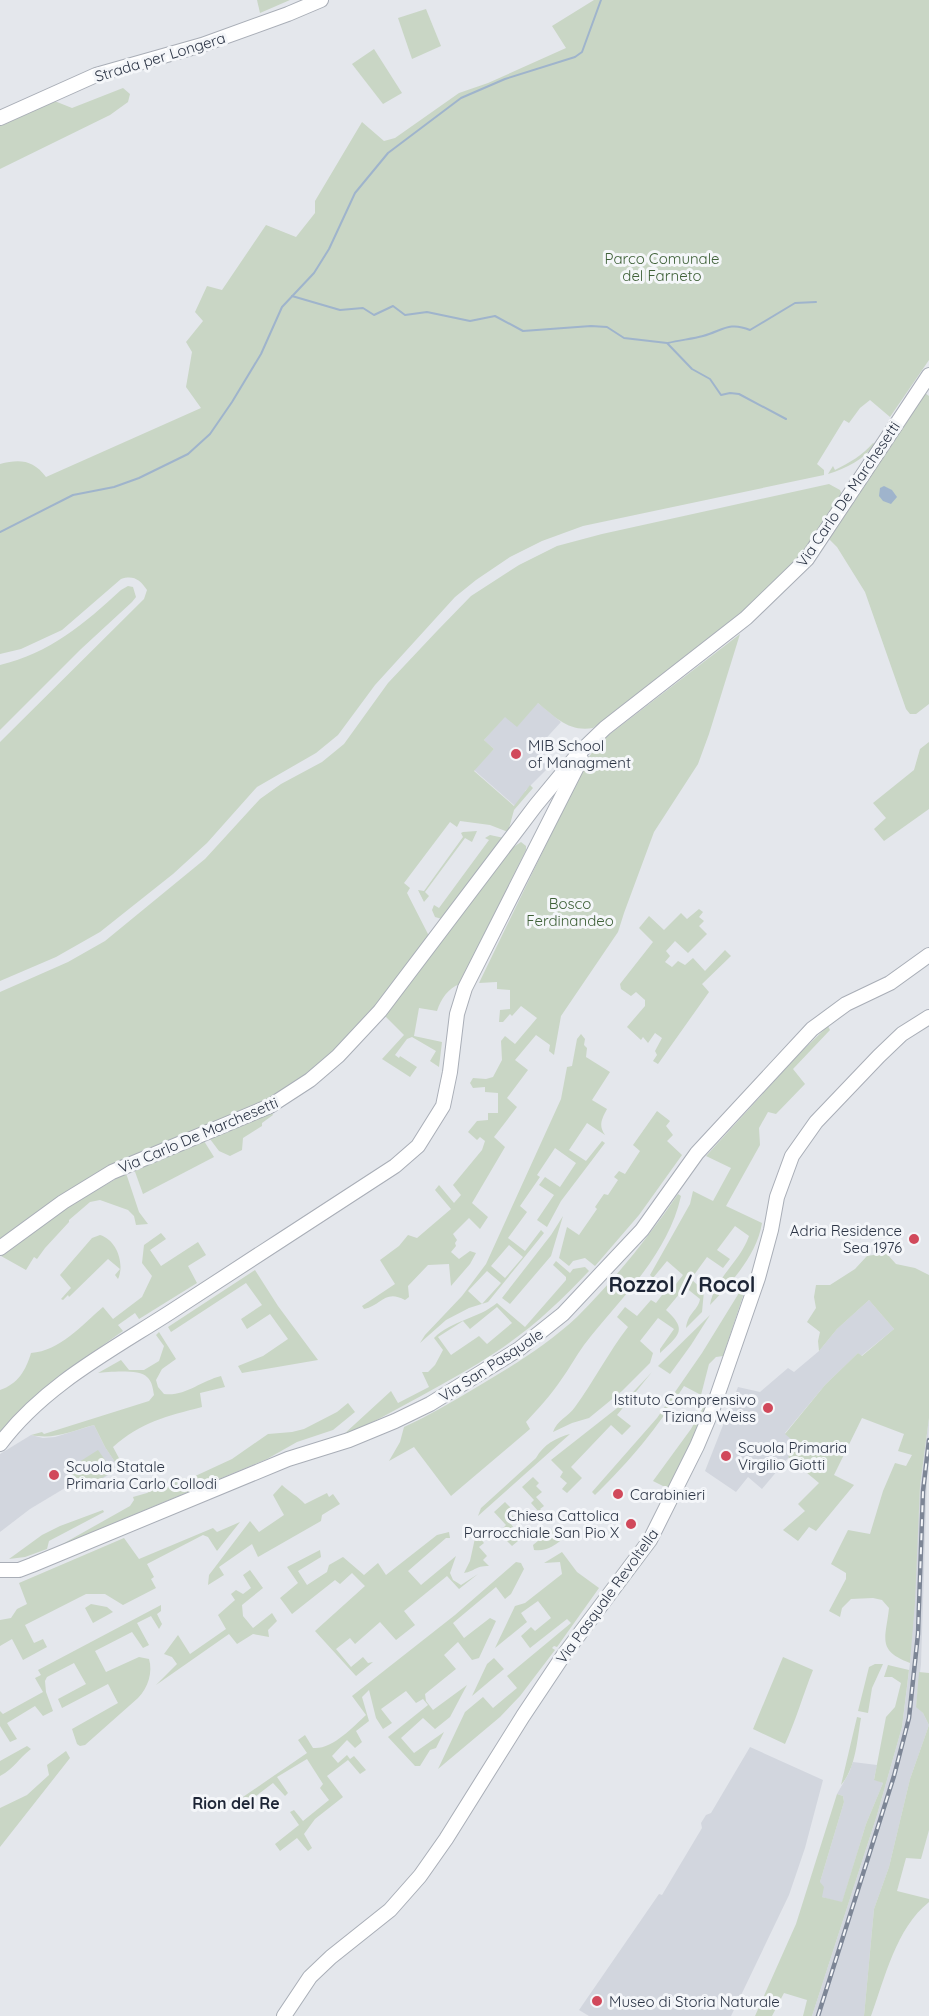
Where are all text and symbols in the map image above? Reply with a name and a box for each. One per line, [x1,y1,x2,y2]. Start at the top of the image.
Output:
street label: Strada per Longera [92,28,228,86]
park label: Parco Comunale del Farneto [605,249,719,285]
street label: Via Carlo De Marchesetti [792,418,904,570]
place label: MIB School of Managment [528,736,631,772]
marker: MIB School of Managment [509,747,523,761]
park label: Bosco Ferdinandeo [526,894,614,930]
street label: Via Carlo De Marchesetti [115,1093,281,1177]
place label: Adria Residence Sea 1976 [790,1221,902,1257]
marker: Adria Residence Sea 1976 [907,1232,921,1246]
district label: Rozzol / Rocol [609,1271,755,1297]
street label: Via San Pasquale [435,1324,547,1406]
place label: Istituto Comprensivo Tiziana Weiss [614,1390,756,1426]
marker: Istituto Comprensivo Tiziana Weiss [761,1401,775,1415]
place label: Scuola Primaria Virgilio Giotti [738,1438,847,1474]
marker: Scuola Primaria Virgilio Giotti [719,1449,733,1463]
place label: Scuola Statale Primaria Carlo Collodi [66,1457,217,1493]
marker: Scuola Statale Primaria Carlo Collodi [47,1468,61,1482]
place label: Carabinieri [630,1485,705,1504]
marker: Carabinieri [611,1487,625,1501]
place label: Chiesa Cattolica Parrocchiale San Pio X [464,1506,619,1542]
marker: Chiesa Cattolica Parrocchiale San Pio X [624,1517,638,1531]
street label: Via Pasquale Revoltella [552,1525,662,1667]
district label: Rion del Re [192,1793,280,1813]
place label: Museo di Storia Naturale [609,1992,780,2011]
marker: Museo di Storia Naturale [590,1994,604,2008]

